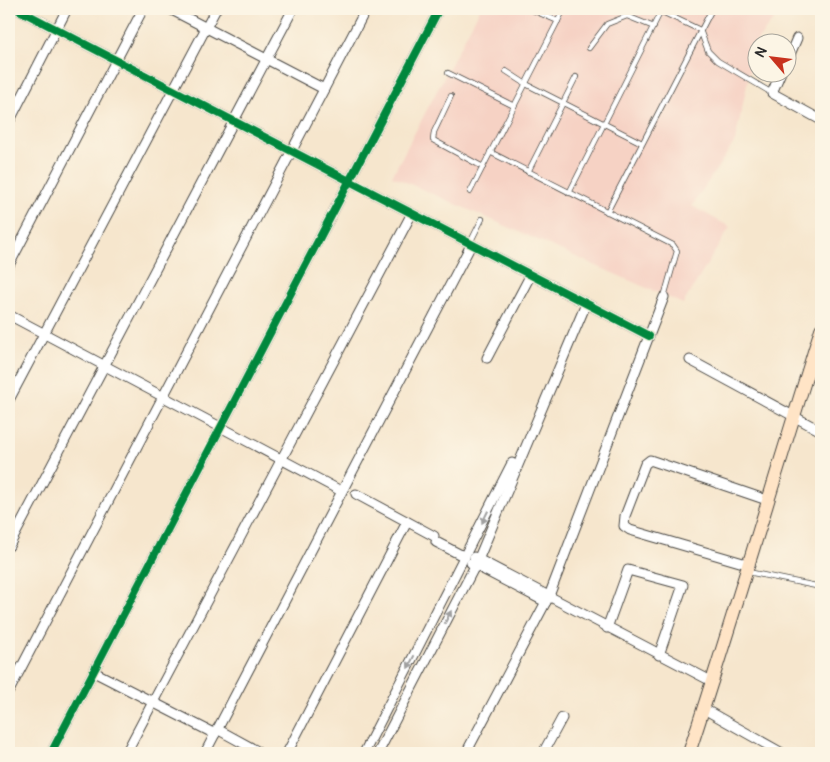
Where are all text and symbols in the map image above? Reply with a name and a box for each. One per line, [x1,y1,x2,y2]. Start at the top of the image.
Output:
north arrow [748,32,798,82]
text: N [751,44,771,60]
one-way arrow [481,510,489,524]
one-way arrow [444,610,452,624]
one-way arrow [407,655,415,669]

